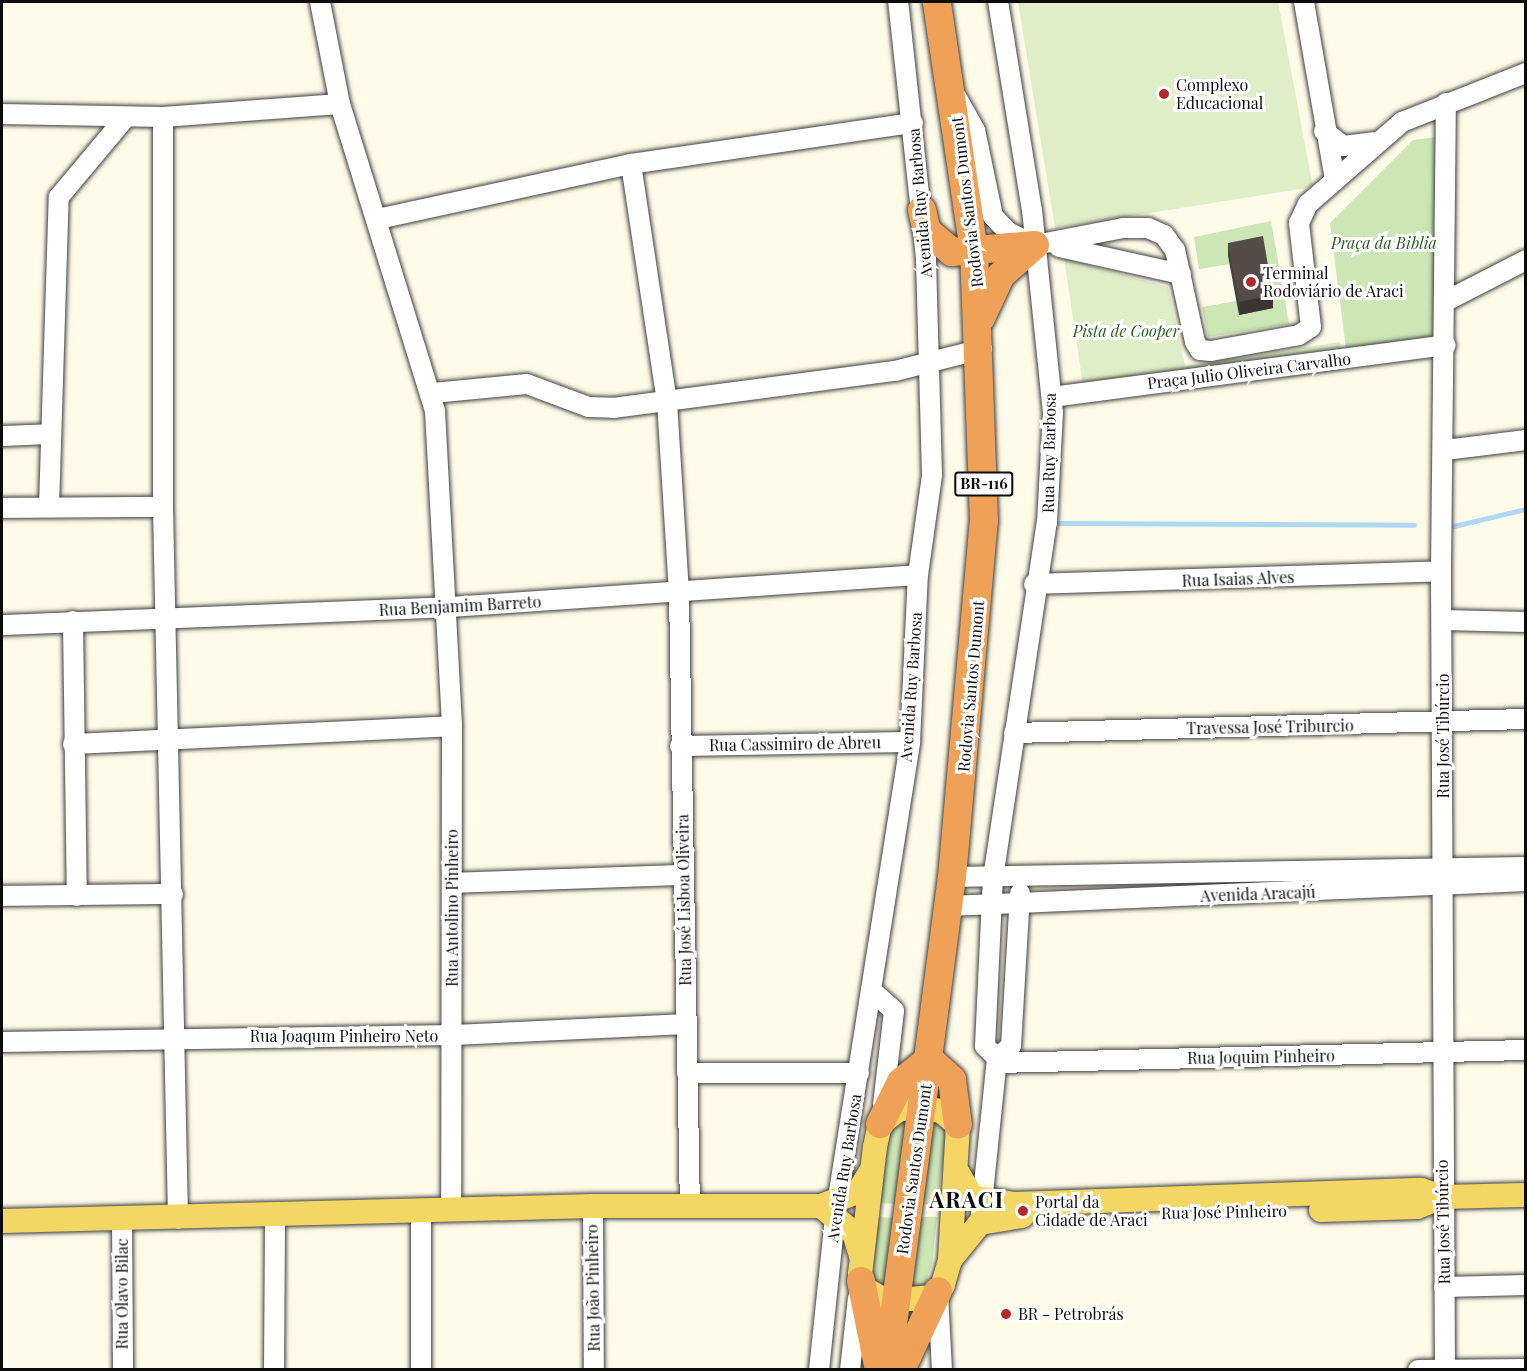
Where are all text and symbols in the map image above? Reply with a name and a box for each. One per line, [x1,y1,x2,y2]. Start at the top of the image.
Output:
place label: Complexo Educacional [1176,75,1263,113]
marker: Complexo Educacional [1157,87,1171,101]
street label: Rodovia Santos Dumont [947,115,987,289]
street label: Avenida Ruy Barbosa [904,127,936,279]
park label: Praça da Biblia [1331,233,1437,253]
place label: Terminal Rodoviário de Araci [1263,263,1404,301]
marker: Terminal Rodoviário de Araci [1244,275,1258,289]
park label: Pista de Cooper [1073,321,1179,341]
street label: Praça Julio Oliveira Carvalho [1146,349,1352,393]
street label: Rua Ruy Barbosa [1038,392,1060,514]
road number: BR-116 [954,472,1014,496]
street label: Rua Isaias Alves [1181,567,1295,591]
street label: Rua Benjamim Barreto [378,592,542,620]
street label: Rodovia Santos Dumont [954,599,988,773]
street label: Avenida Ruy Barbosa [896,611,926,763]
street label: Rua José Tibúrcio [1433,673,1453,799]
street label: Travessa José Triburcio [1186,716,1354,738]
street label: Rua Cassimiro de Abreu [709,733,881,755]
street label: Rua José Lisboa Oliveira [673,814,695,986]
street label: Rua Antolino Pinheiro [442,829,462,987]
street label: Avenida Aracajú [1200,882,1316,906]
street label: Rua Joaqum Pinheiro Neto [250,1026,438,1046]
street label: Rua Joquim Pinheiro [1187,1046,1335,1068]
street label: Rodovia Santos Dumont [893,1082,935,1256]
street label: Avenida Ruy Barbosa [823,1092,865,1244]
street label: Rua José Tibúrcio [1432,1159,1454,1285]
district label: ARACI [929,1187,1005,1213]
place label: Portal da Cidade de Araci [1035,1192,1148,1230]
street label: Rua José Pinheiro [1161,1201,1287,1223]
marker: Portal da Cidade de Araci [1016,1204,1030,1218]
street label: Rua João Pinheiro [582,1224,604,1352]
street label: Rua Olavo Bilac [112,1238,132,1350]
place label: BR - Petrobrás [1018,1304,1124,1324]
marker: BR - Petrobrás [999,1307,1013,1321]

